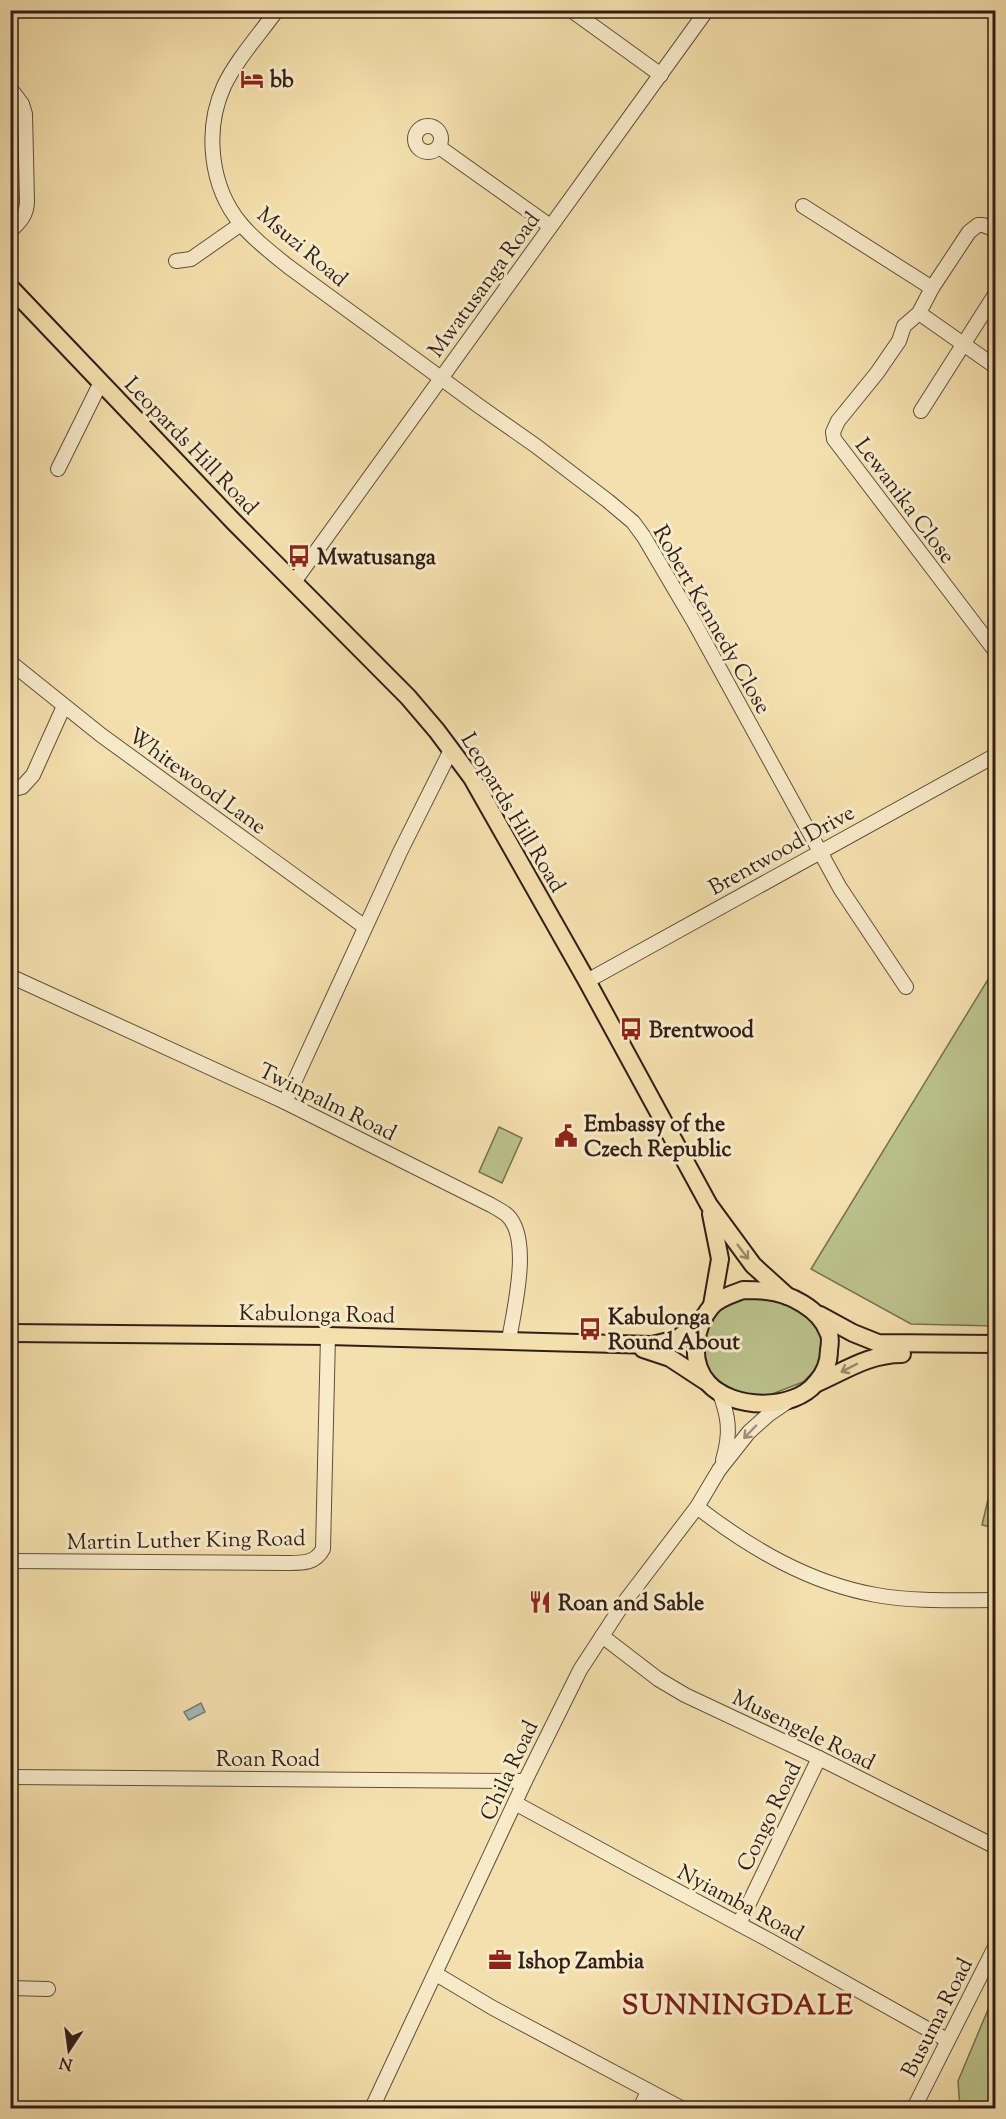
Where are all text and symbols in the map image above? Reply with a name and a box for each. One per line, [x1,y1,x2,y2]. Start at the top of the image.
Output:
hotel icon: bb [239,66,265,92]
place label: bb [269,66,294,98]
street label: Msuzi Road [249,201,354,296]
street label: Mwatusanga Road [422,206,549,365]
street label: Leopards Hill Road [115,371,264,523]
street label: Lewanika Close [846,432,962,572]
street label: Robert Kennedy Close [643,520,778,721]
bus stop icon: Mwatusanga [286,543,312,569]
place label: Mwatusanga [317,543,437,575]
street label: Whitewood Lane [120,721,272,844]
street label: Leopards Hill Road [451,728,572,900]
street label: Brentwood Drive [704,798,861,905]
bus stop icon: Brentwood [618,1016,644,1042]
place label: Brentwood [649,1016,755,1048]
street label: Twinpalm Road [252,1056,401,1151]
place label: Embassy of the Czech Republic [584,1110,731,1167]
public building icon: Embassy of the Czech Republic [553,1123,579,1149]
one-way arrow [736,1244,749,1260]
street label: Kabulonga Road [239,1299,395,1333]
place label: Kabulonga Round About [608,1303,740,1360]
bus stop icon: Kabulonga Round About [577,1316,603,1342]
one-way arrow [841,1363,859,1374]
one-way arrow [743,1424,758,1439]
street label: Martin Luther King Road [66,1524,306,1560]
restaurant icon: Roan and Sable [527,1589,553,1615]
place label: Roan and Sable [558,1589,704,1621]
street label: Musengele Road [726,1683,880,1780]
street label: Chila Road [474,1716,548,1827]
street label: Roan Road [216,1745,320,1777]
street label: Congo Road [730,1757,811,1878]
street label: Nyiamba Road [671,1858,809,1951]
office icon: Ishop Zambia [487,1947,513,1973]
place label: Ishop Zambia [518,1947,645,1979]
street label: Busuma Road [895,1953,983,2084]
district label: SUNNINGDALE [622,1987,854,2027]
north arrow [39,2020,99,2080]
text: N [57,2049,75,2075]

